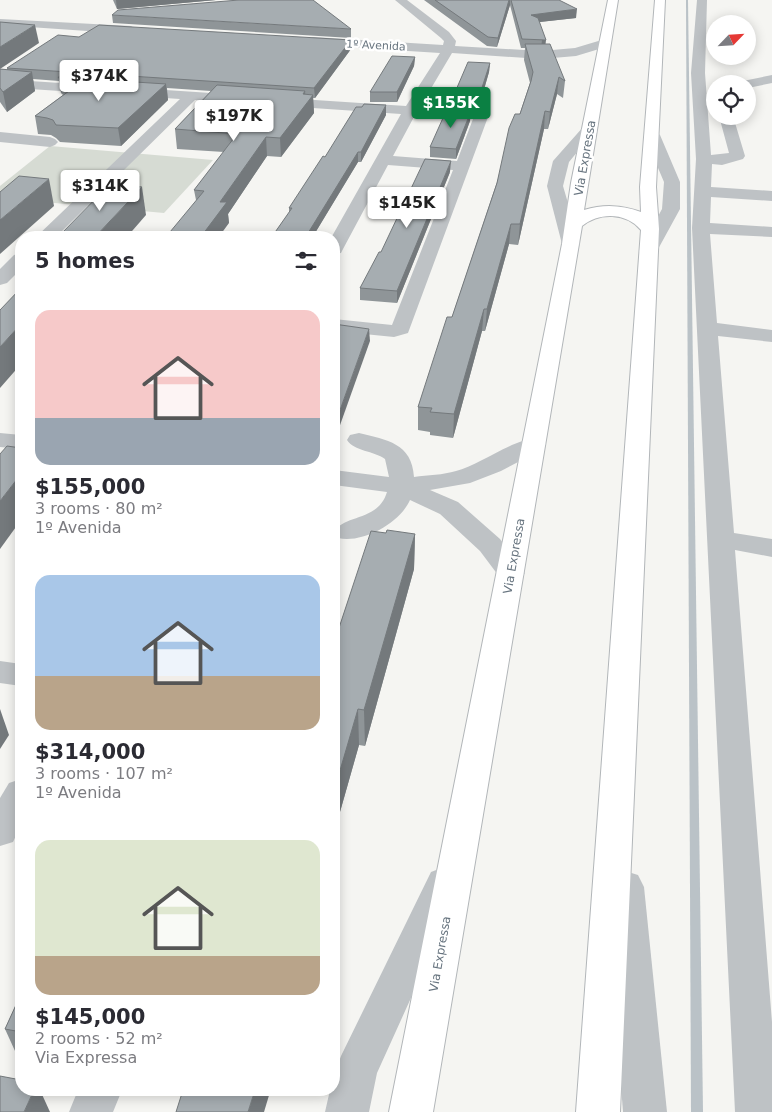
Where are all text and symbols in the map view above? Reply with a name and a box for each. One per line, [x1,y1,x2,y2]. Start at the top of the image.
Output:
north arrow [706,15,756,65]
map controls [706,15,756,125]
street label: 1º Avenida [346,37,406,54]
pin: $374K [64,59,134,102]
text: $374K [71,66,127,85]
button: locate [706,75,756,125]
pin: $155K [416,86,486,129]
text: $155K [423,93,479,112]
pin: $197K [199,100,269,142]
text: $197K [206,106,262,125]
street label: Via Expressa [571,119,599,197]
pin: $314K [65,170,135,212]
text: $314K [72,176,128,195]
pin: $145K [372,186,442,229]
text: $145K [379,193,435,212]
icon: filters [292,247,320,275]
text: 5 homes [35,249,135,273]
icon: home [133,343,223,433]
text: $155,000 [35,475,145,499]
text: 3 rooms · 80 m² [35,499,163,518]
street label: Via Expressa [500,517,528,595]
text: 1º Avenida [35,518,122,537]
icon: home [133,608,223,698]
text: $314,000 [35,740,145,764]
text: 3 rooms · 107 m² [35,764,173,783]
text: 1º Avenida [35,783,122,802]
icon: home [133,873,223,963]
street label: Via Expressa [426,915,454,993]
text: $145,000 [35,1005,145,1029]
text: 2 rooms · 52 m² [35,1029,163,1048]
text: Via Expressa [35,1048,137,1067]

